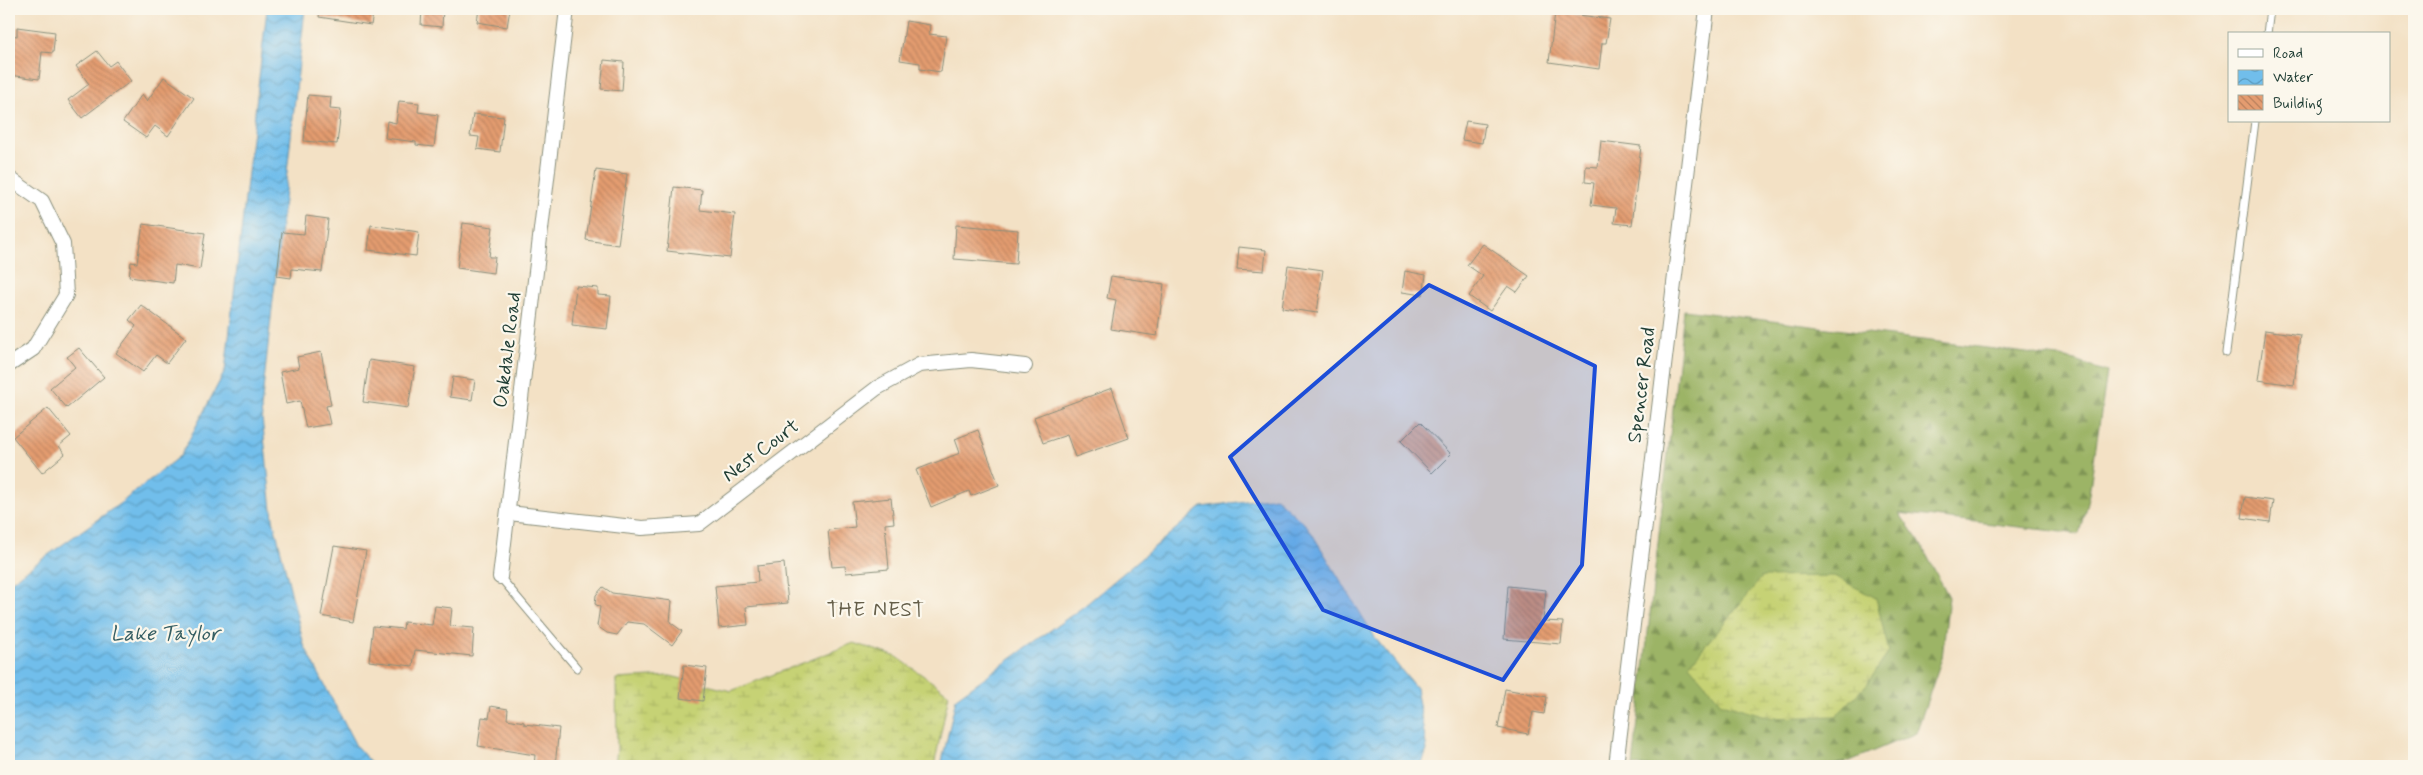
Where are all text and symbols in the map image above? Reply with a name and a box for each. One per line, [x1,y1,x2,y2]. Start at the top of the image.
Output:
legend [2228,32,2390,122]
text: Road [2273,44,2303,64]
text: Water [2273,68,2313,88]
text: Building [2273,94,2323,115]
street label: Oakdale Road [487,291,529,409]
street label: Spencer Road [1621,326,1663,444]
street label: Nest Court [717,413,805,489]
district label: THE NEST [826,596,926,624]
water label: Lake Taylor [111,620,223,648]

